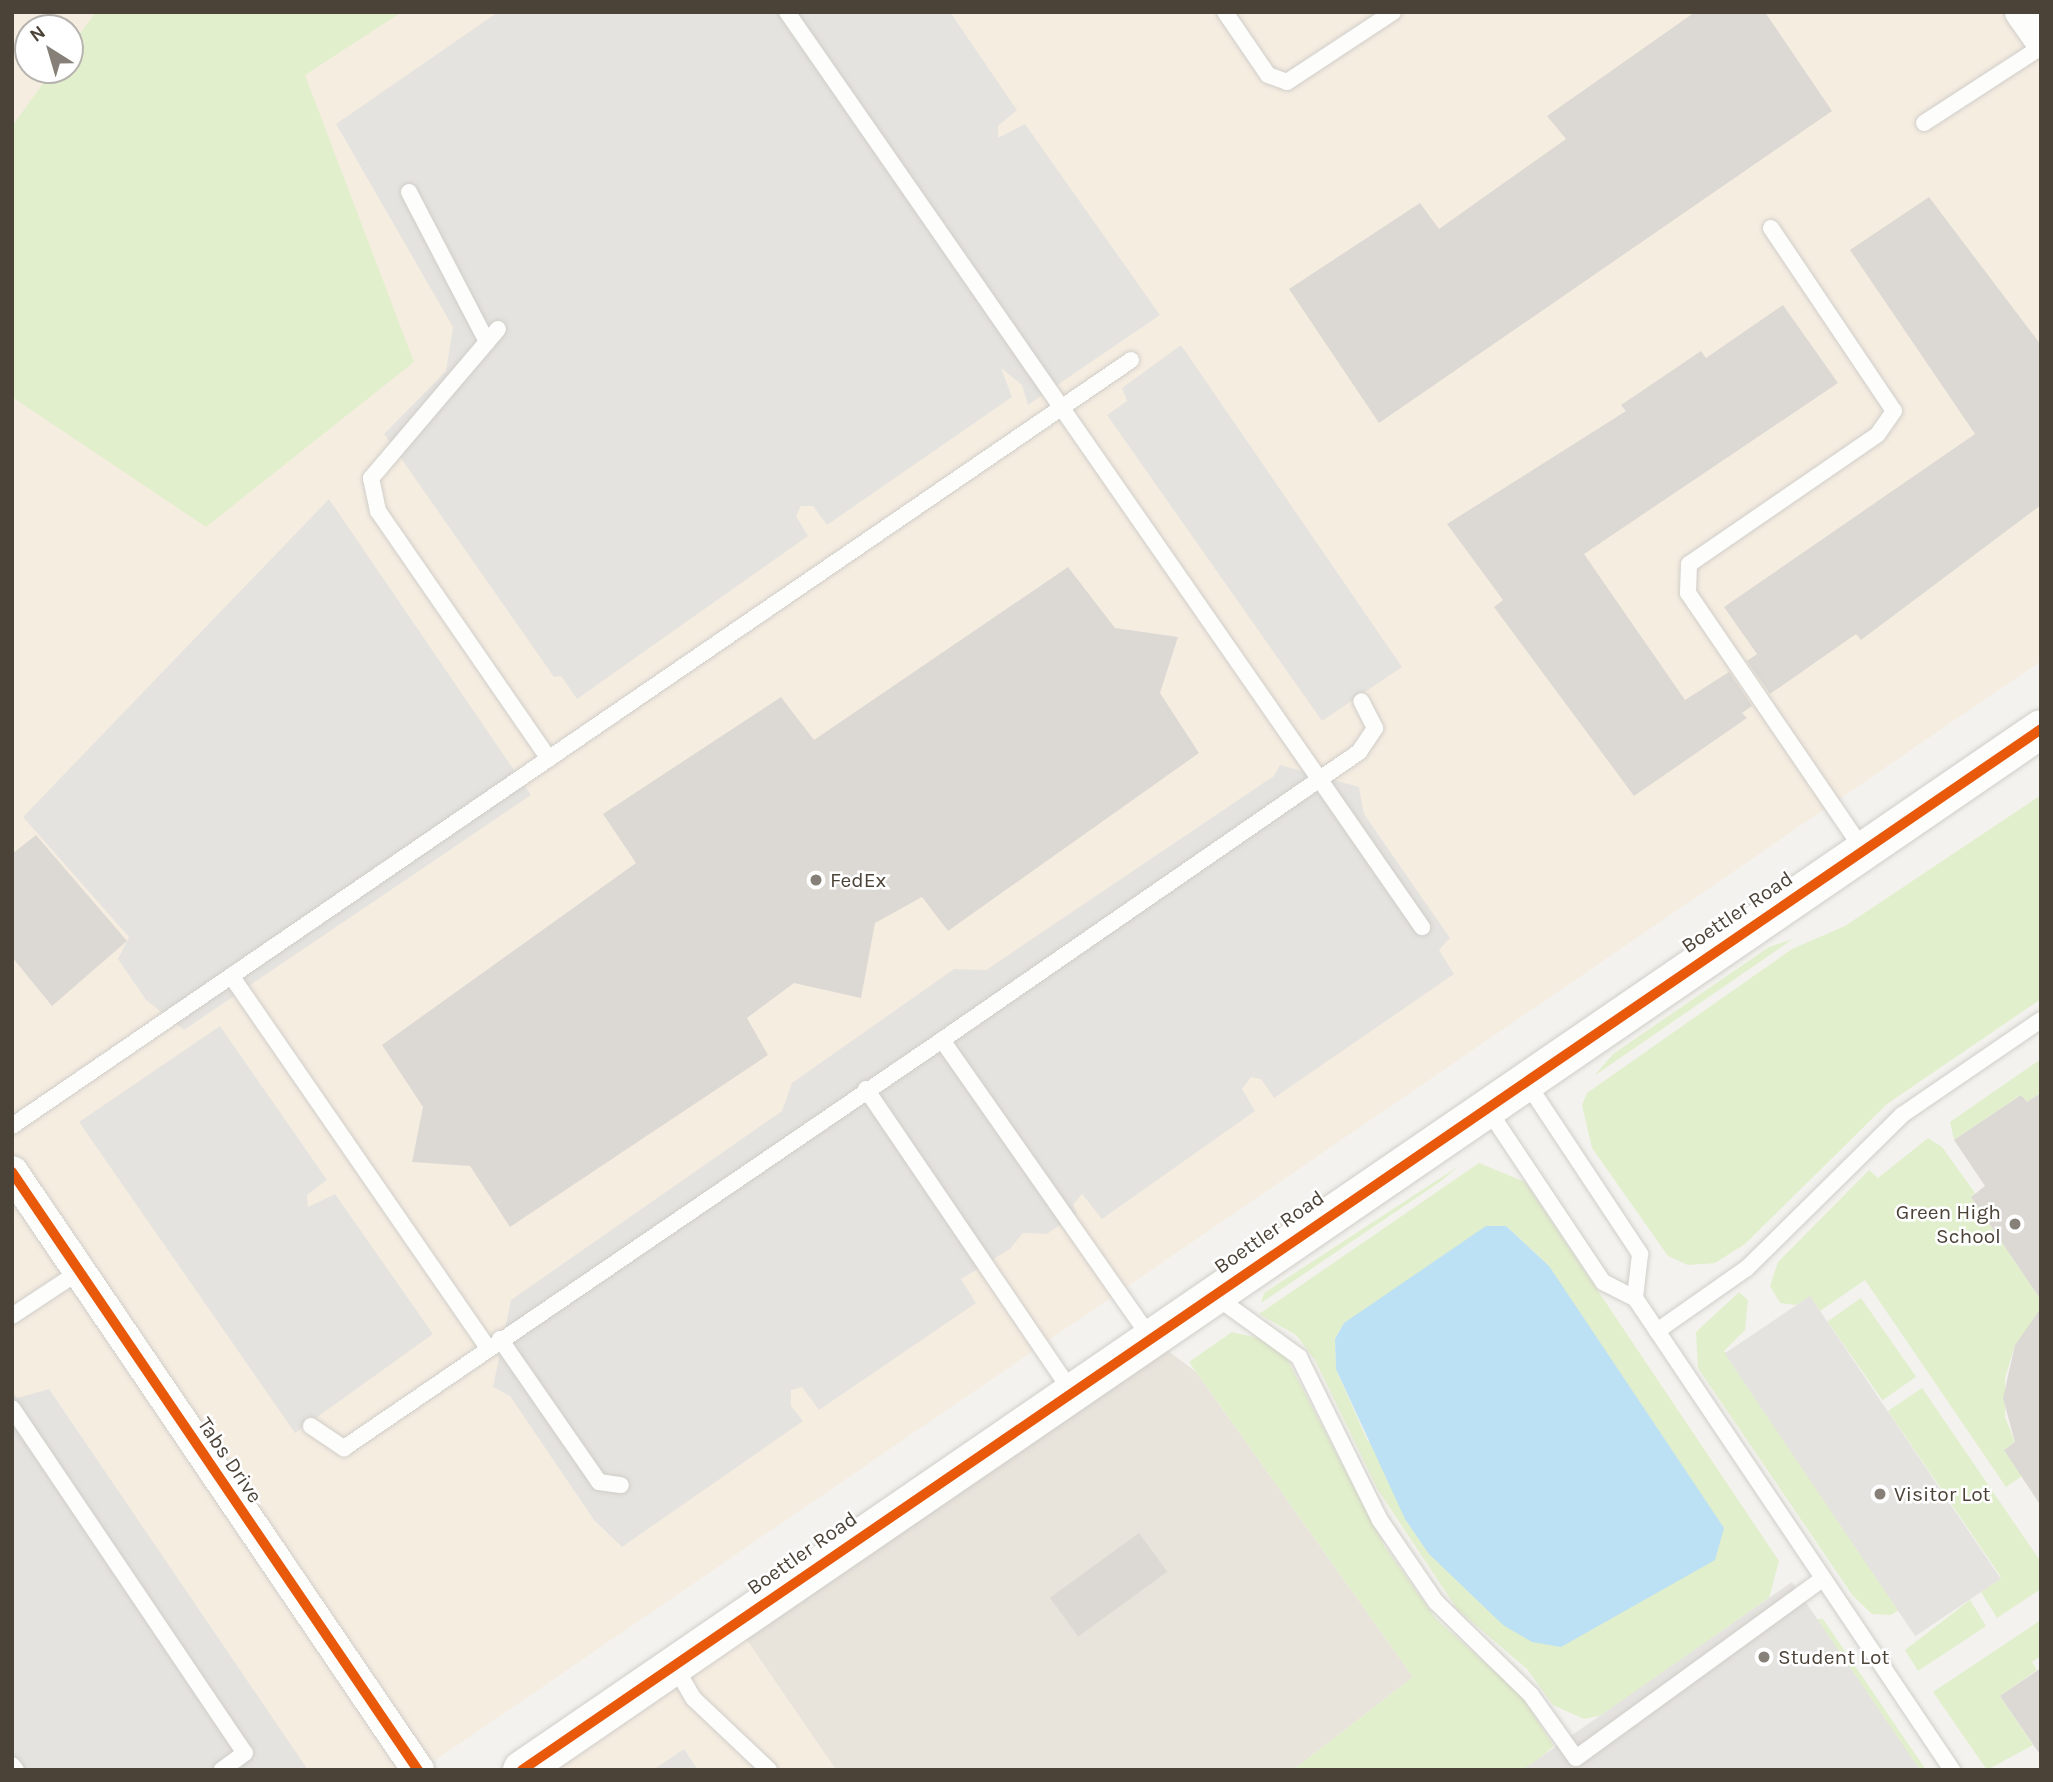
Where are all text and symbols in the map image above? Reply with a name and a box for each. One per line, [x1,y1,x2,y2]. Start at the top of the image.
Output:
north arrow [14,14,84,84]
text: N [26,21,50,47]
street label: Boettler Road [1677,866,1797,958]
place label: FedEx [830,867,886,893]
marker: FedEx [808,872,824,888]
street label: Boettler Road [1209,1185,1329,1279]
place label: Green High School [1896,1199,2001,1249]
marker: Green High School [2007,1216,2023,1232]
street label: Tabs Drive [192,1412,268,1508]
place label: Visitor Lot [1894,1481,1991,1507]
marker: Visitor Lot [1872,1486,1888,1502]
street label: Boettler Road [742,1506,862,1600]
place label: Student Lot [1778,1644,1889,1670]
marker: Student Lot [1756,1649,1772,1665]

